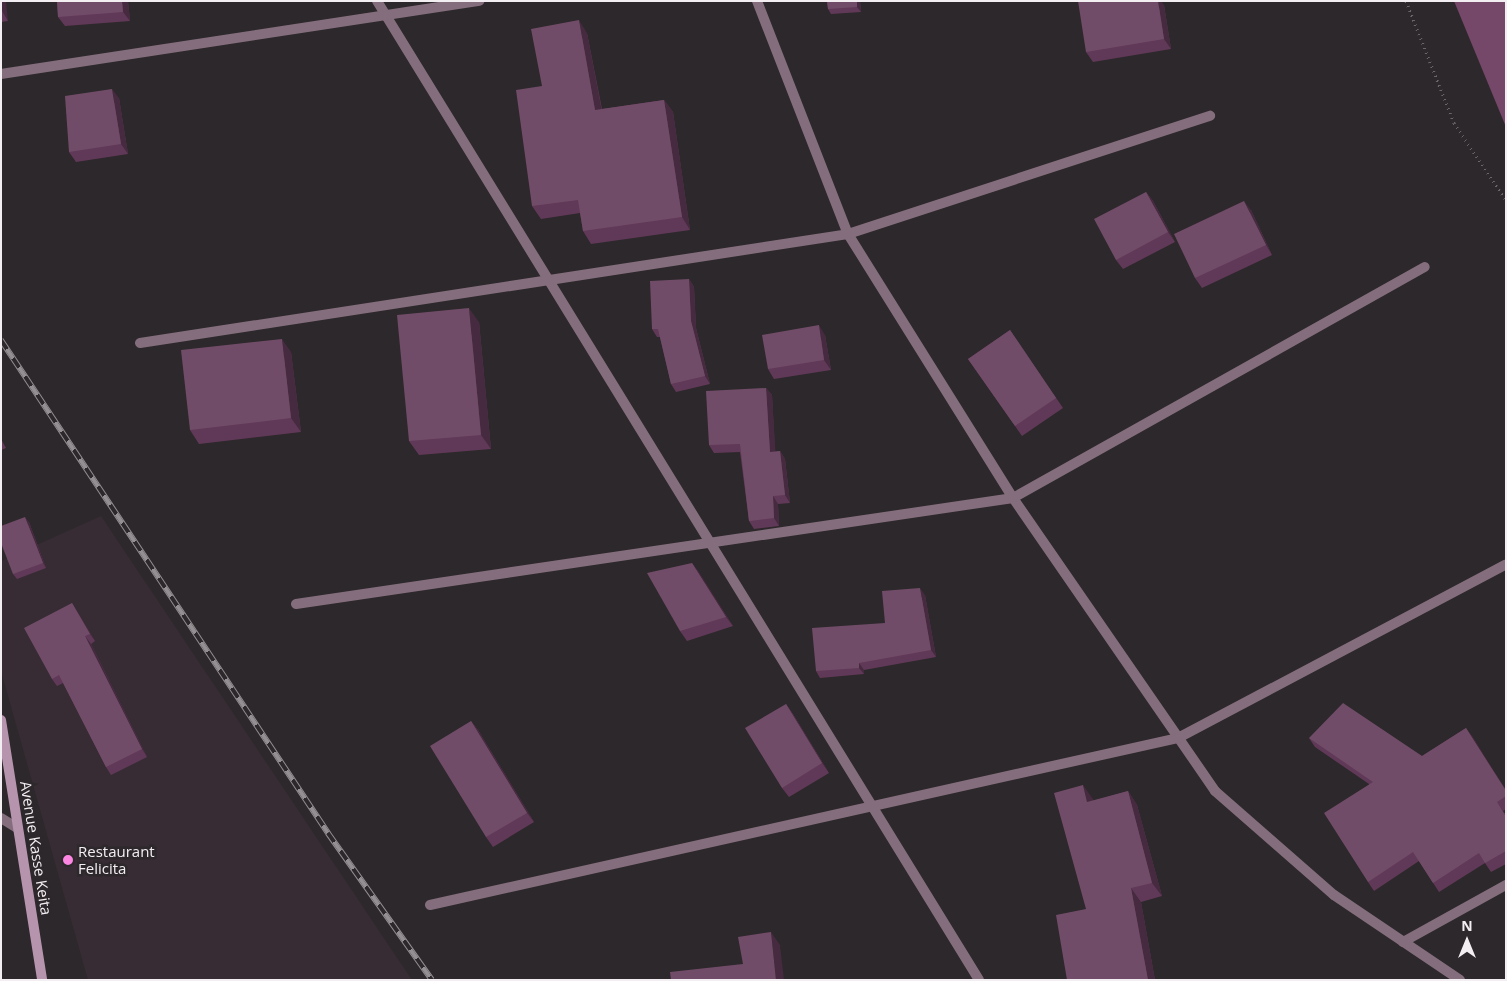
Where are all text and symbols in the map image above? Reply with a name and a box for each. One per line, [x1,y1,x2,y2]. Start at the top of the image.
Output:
street label: Avenue Kasse Keita [17,780,55,916]
place label: Restaurant Felicita [78,842,155,877]
marker: Restaurant Felicita [62,854,74,866]
north arrow [1442,916,1492,966]
text: N [1461,916,1473,935]

